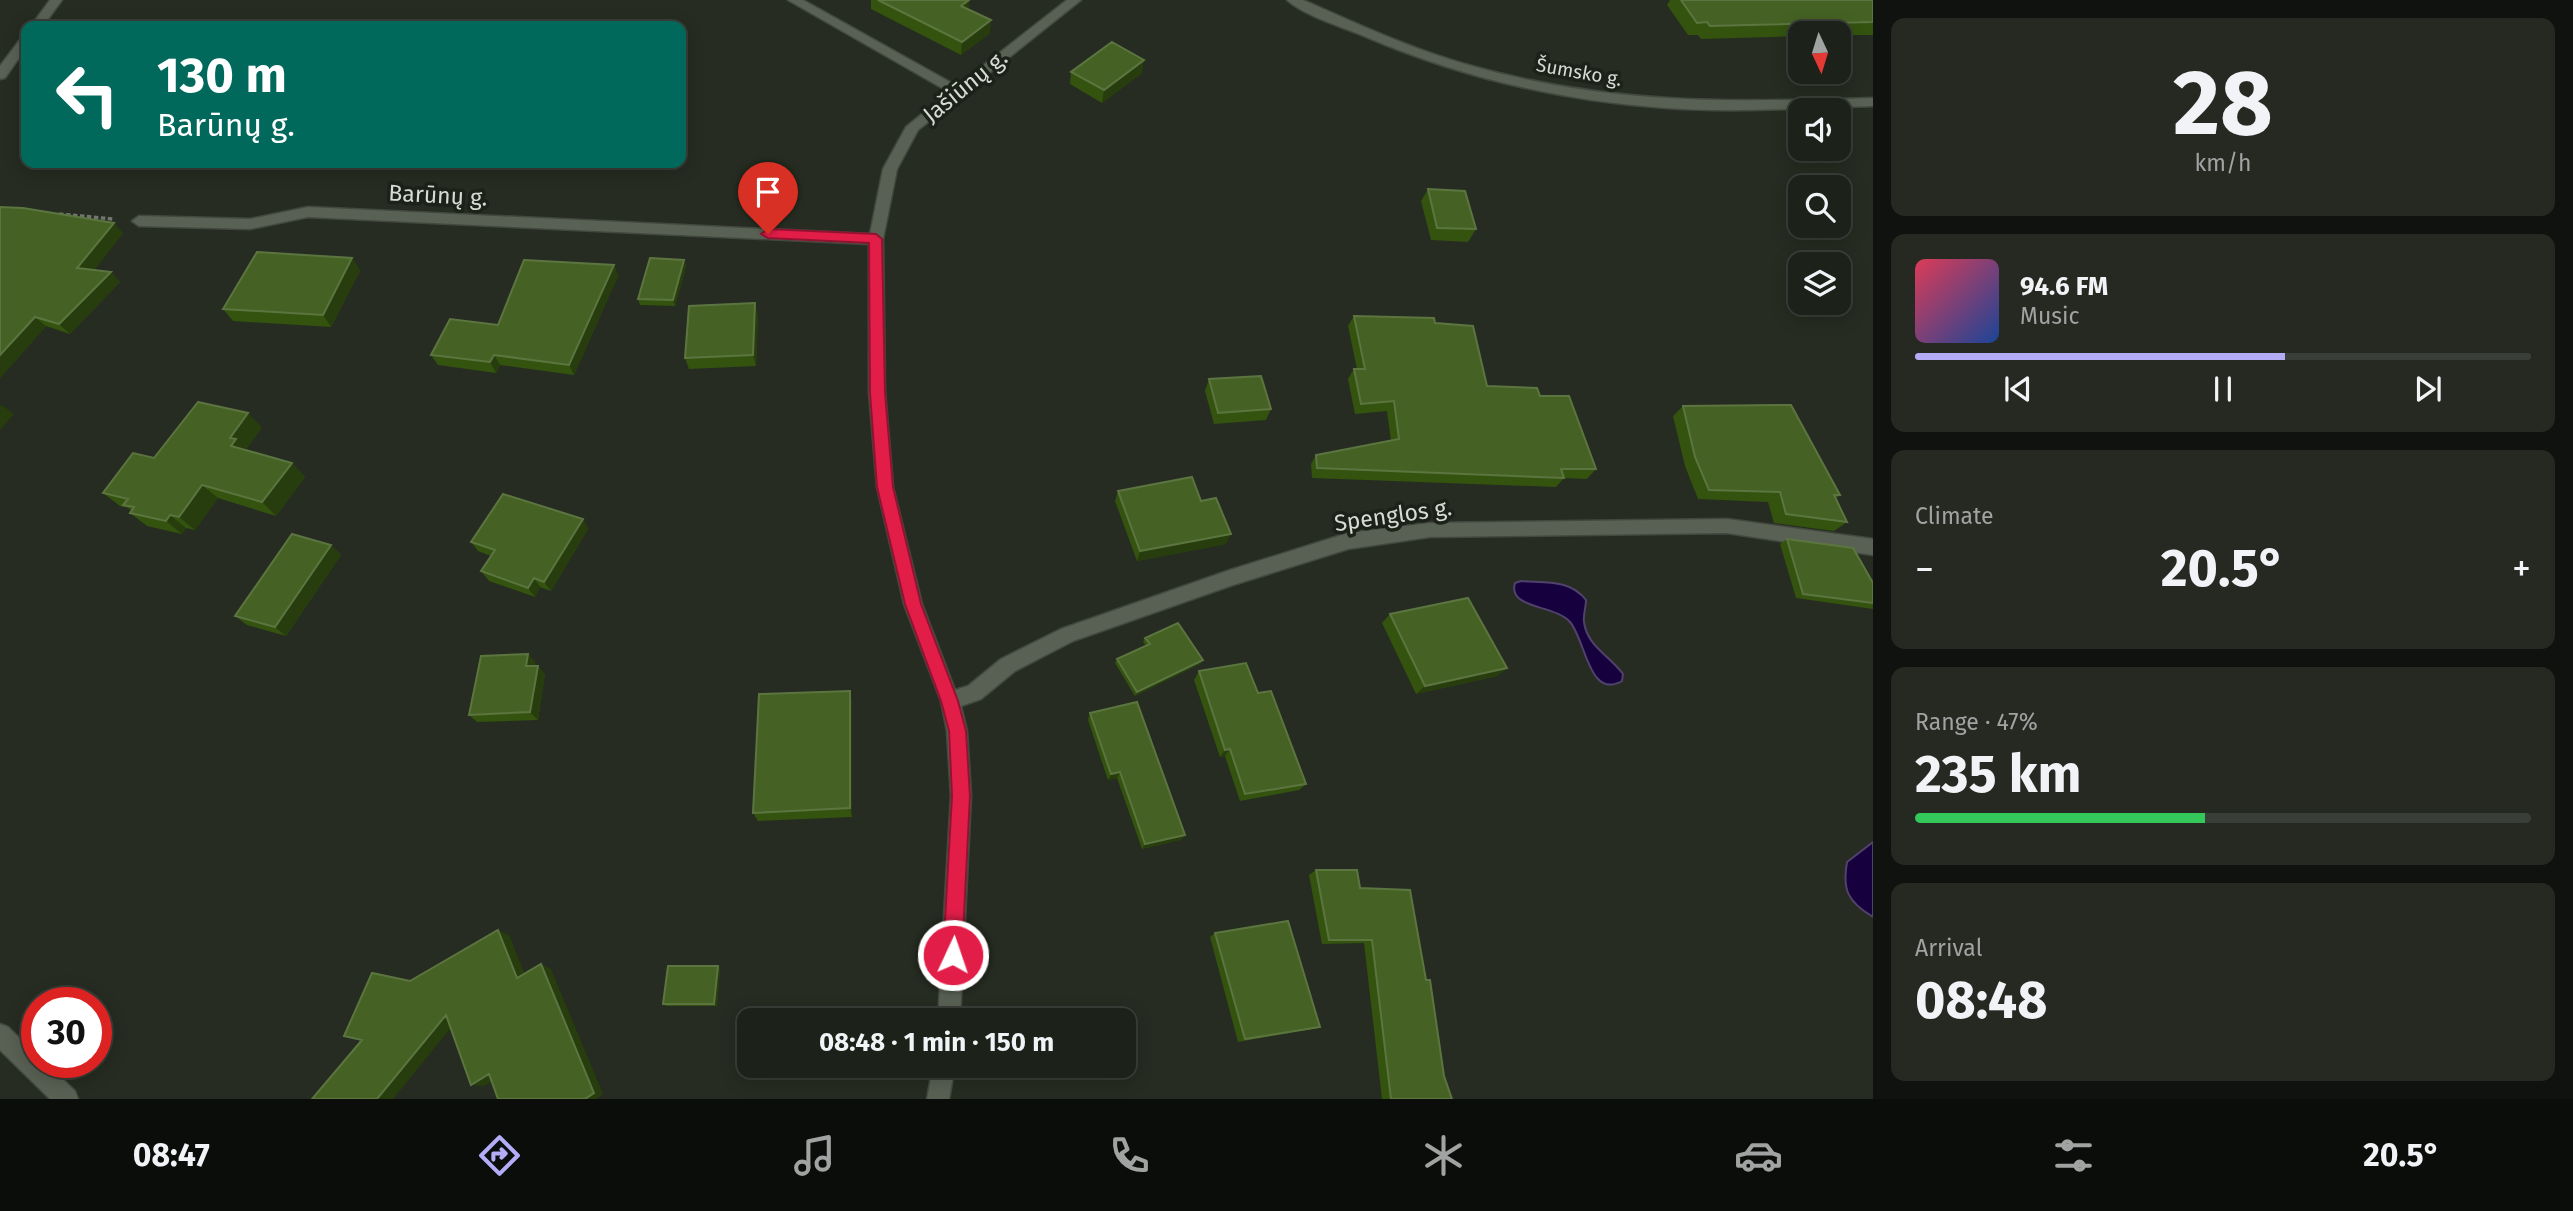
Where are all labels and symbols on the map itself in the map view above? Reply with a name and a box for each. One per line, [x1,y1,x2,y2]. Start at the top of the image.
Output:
north arrow [1788,21,1852,84]
street label: Jašiūnų g. [917,44,1013,128]
street label: Šumsko g. [1534,53,1624,91]
pin [738,162,798,234]
street label: Barūnų g. [388,178,488,212]
street label: Spenglos g. [1332,493,1454,537]
position arrow [916,918,990,992]
speed limit sign: 30 [21,987,112,1078]

